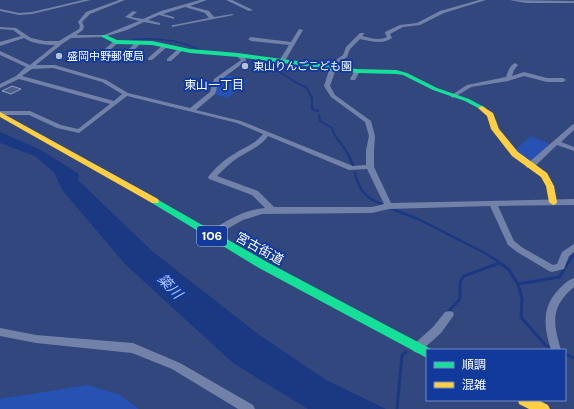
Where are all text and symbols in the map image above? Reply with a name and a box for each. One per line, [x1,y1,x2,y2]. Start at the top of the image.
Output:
place label: 盛岡中野郵便局 [67,49,144,63]
marker: 盛岡中野郵便局 [54,51,64,61]
place label: 東山りんごこども園 [253,59,352,73]
marker: 東山りんごこども園 [240,61,250,71]
district label: 東山一丁目 [184,77,244,93]
road number: 106 [197,226,227,246]
street label: 宮古街道 [233,228,287,268]
water label: 簗川 [154,270,188,304]
legend [426,349,566,401]
text: 順調 [462,357,486,373]
text: 混雑 [462,377,486,393]

